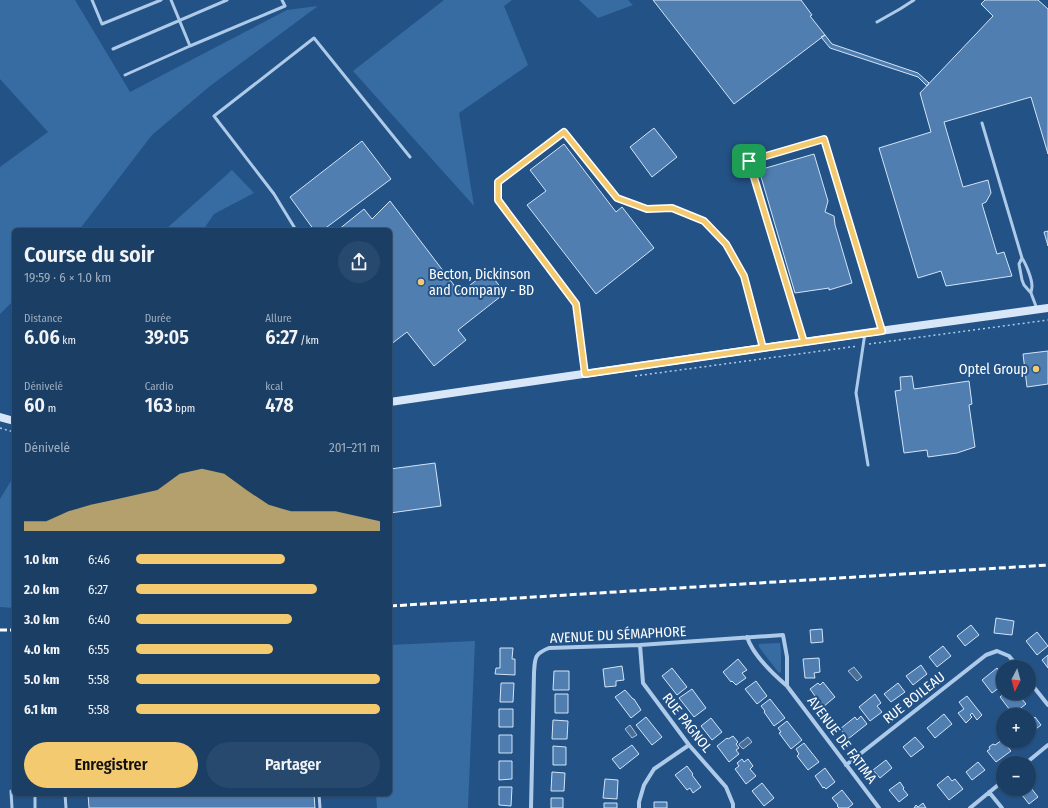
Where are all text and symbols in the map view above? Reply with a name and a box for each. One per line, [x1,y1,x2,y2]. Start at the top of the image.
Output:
pin [732,144,766,178]
icon: arrive [738,150,760,172]
text: Course du soir [24,241,154,268]
button: share [338,241,380,283]
place label: Becton, Dickinson and Company - BD [429,266,534,299]
text: 19:59 · 6 × 1.0 km [24,270,111,285]
marker: Becton, Dickinson and Company - BD [416,277,426,287]
text: Distance [24,312,63,325]
text: Durée [145,312,171,325]
text: Allure [265,312,292,325]
text: 6.06 [24,325,60,349]
text: 39:05 [145,325,189,349]
text: 6:27 [265,325,298,349]
text: km [60,334,76,347]
text: /km [298,334,319,347]
place label: Optel Group [959,361,1028,378]
marker: Optel Group [1031,364,1041,374]
text: Dénivelé [24,380,63,393]
text: Cardio [145,380,174,393]
text: kcal [265,380,283,393]
text: 60 [24,393,45,417]
text: 163 [145,393,173,417]
text: 478 [265,393,294,417]
text: m [45,402,56,415]
text: bpm [173,402,195,415]
text: Dénivelé [24,440,70,455]
text: 201–211 m [329,440,380,455]
text: 1.0 km [24,552,59,567]
text: 6:46 [88,552,110,567]
text: 2.0 km [24,582,59,597]
text: 6:27 [88,582,108,597]
text: 3.0 km [24,612,59,627]
text: 6:40 [88,612,110,627]
street label: AVENUE DU SÉMAPHORE [549,622,687,647]
text: 4.0 km [24,642,60,657]
text: 6:55 [88,642,109,657]
north arrow [996,660,1036,700]
map controls [996,660,1036,796]
street label: RUE BOILEAU [880,669,948,727]
text: 5.0 km [24,672,60,687]
text: 5:58 [88,672,109,687]
street label: RUE PAGNOL [658,690,716,756]
street label: AVENUE DE FATIMA [804,693,881,788]
text: 6.1 km [24,702,57,717]
text: 5:58 [88,702,109,717]
button: + [996,708,1036,748]
button: Enregistrer [24,742,198,788]
button: Partager [206,742,380,788]
button: − [996,756,1036,796]

